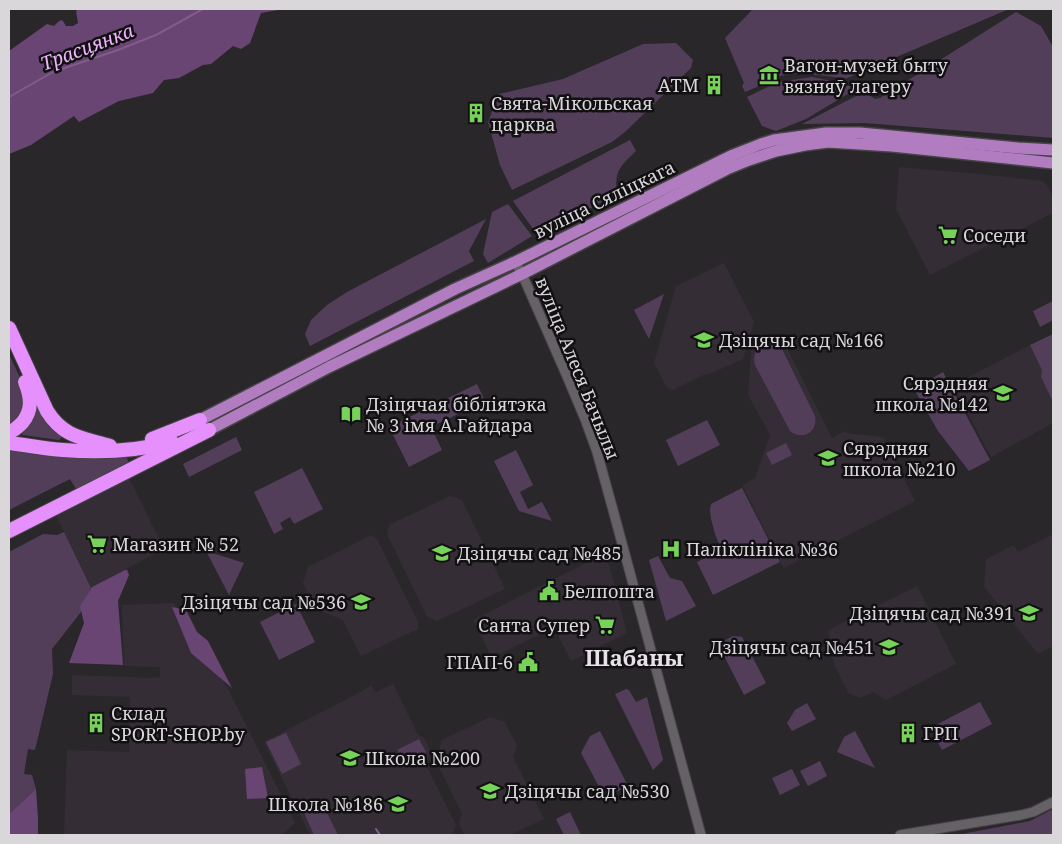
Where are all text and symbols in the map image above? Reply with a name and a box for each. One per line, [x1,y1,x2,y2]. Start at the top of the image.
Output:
water label: Трасцянка [37,17,138,77]
place label: Вагон-музей быту вязняў лагеру [784,53,949,98]
museum icon: Вагон-музей быту вязняў лагеру [758,64,780,86]
place label: АТМ [658,73,699,97]
building icon: АТМ [703,74,725,96]
place label: Свята-Мікольская царква [491,91,653,136]
building icon: Свята-Мікольская царква [465,102,487,124]
street label: вуліца Сяліцкага [529,154,679,244]
place label: Соседи [963,223,1026,247]
supermarket icon: Соседи [937,224,959,246]
street label: вуліца Алеся Бачылы [530,273,626,463]
place label: Дзіцячы сад №166 [719,328,884,352]
school or university icon: Дзіцячы сад №166 [693,329,715,351]
place label: Сярэдняя школа №142 [875,371,988,416]
school or university icon: Сярэдняя школа №142 [992,382,1014,404]
place label: Дзіцячая бібліятэка № 3 імя А.Гайдара [366,392,547,437]
library icon: Дзіцячая бібліятэка № 3 імя А.Гайдара [340,403,362,425]
place label: Сярэдняя школа №210 [843,436,956,481]
school or university icon: Сярэдняя школа №210 [817,447,839,469]
place label: Магазин № 52 [112,532,239,556]
supermarket icon: Магазин № 52 [86,533,108,555]
place label: Паліклініка №36 [686,537,838,561]
hospital icon: Паліклініка №36 [660,538,682,560]
place label: Дзіцячы сад №485 [457,541,622,565]
school or university icon: Дзіцячы сад №485 [431,542,453,564]
place label: Белпошта [564,579,655,603]
public building icon: Белпошта [538,580,560,602]
place label: Дзіцячы сад №536 [181,590,346,614]
school or university icon: Дзіцячы сад №536 [350,591,372,613]
place label: Дзіцячы сад №391 [849,601,1014,625]
school or university icon: Дзіцячы сад №391 [1018,602,1040,624]
place label: Санта Супер [478,613,590,637]
supermarket icon: Санта Супер [594,614,616,636]
place label: Дзіцячы сад №451 [709,635,874,659]
school or university icon: Дзіцячы сад №451 [878,636,900,658]
district label: Шабаны [585,642,683,672]
place label: ГПАП-6 [446,650,513,674]
public building icon: ГПАП-6 [517,651,539,673]
place label: Склад SPORT-SHOP.by [111,701,245,746]
building icon: Склад SPORT-SHOP.by [85,712,107,734]
place label: ГРП [923,721,958,745]
building icon: ГРП [897,722,919,744]
place label: Школа №200 [365,746,480,770]
school or university icon: Школа №200 [339,747,361,769]
place label: Дзіцячы сад №530 [505,779,670,803]
school or university icon: Дзіцячы сад №530 [479,780,501,802]
place label: Школа №186 [268,792,383,816]
school or university icon: Школа №186 [387,793,409,815]

